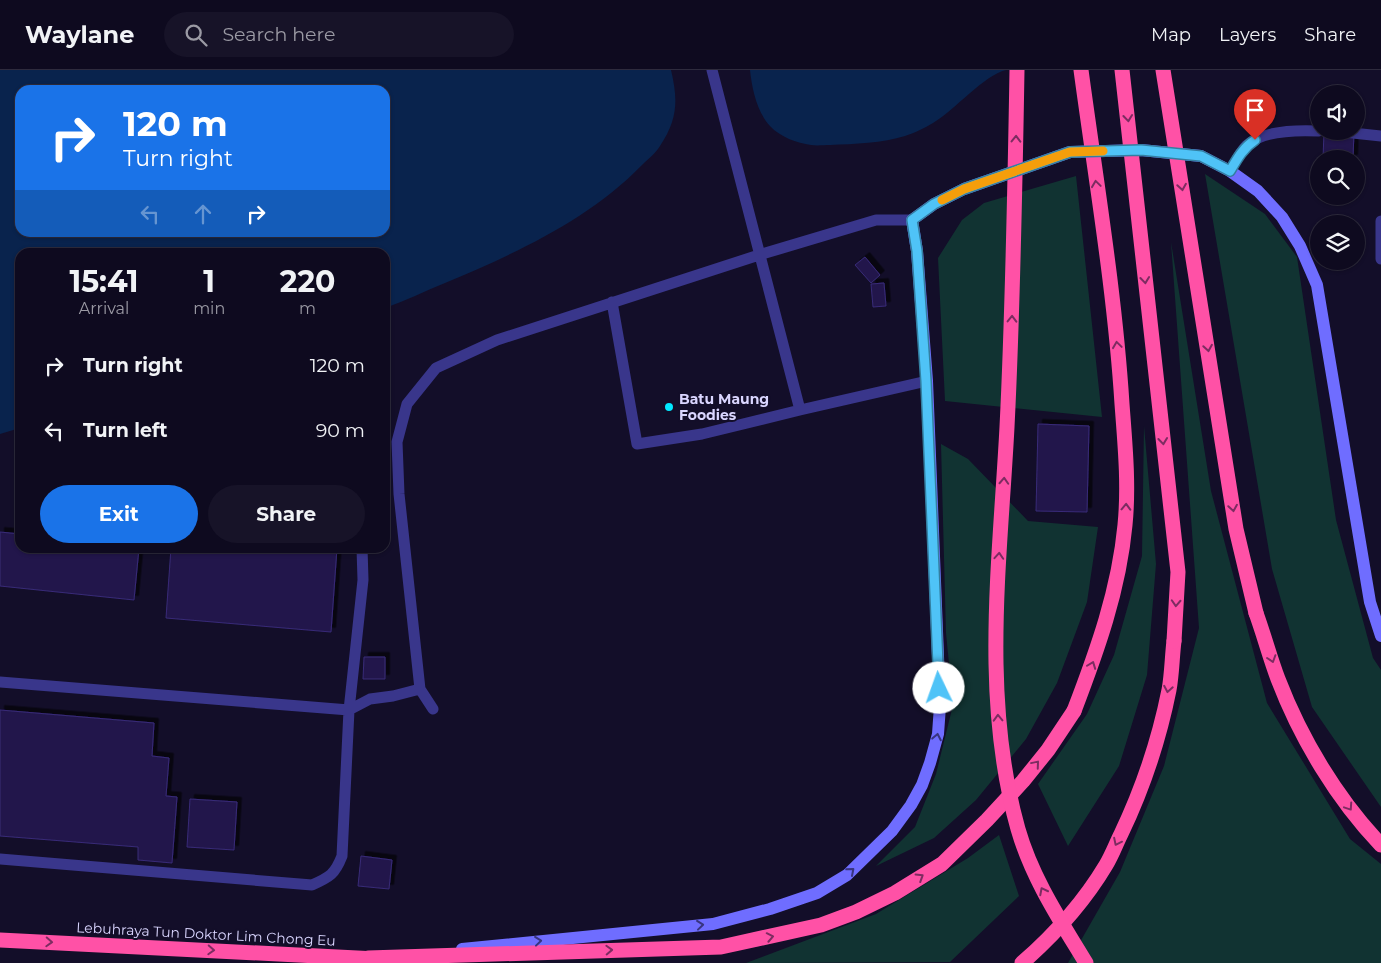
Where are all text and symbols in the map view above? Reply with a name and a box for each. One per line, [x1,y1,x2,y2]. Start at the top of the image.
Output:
search box [164,12,514,57]
text: Waylane [25,20,134,49]
icon: search [182,21,210,49]
text: Search here [222,23,335,46]
text: Map [1151,24,1191,46]
text: Layers [1219,24,1276,46]
text: Share [1304,24,1356,46]
map controls [1310,85,1365,270]
button: sound [1310,85,1365,140]
pin [1234,89,1276,140]
icon: arrive [1241,96,1269,124]
text: 120 m [123,102,228,145]
icon: right [40,105,105,170]
one-way arrow [1122,115,1133,123]
one-way arrow [1011,134,1021,142]
text: Turn right [123,145,233,172]
button: search [1310,150,1365,205]
one-way arrow [1091,180,1102,188]
one-way arrow [1176,184,1187,192]
icon: left [136,200,164,228]
icon: ahead [189,200,217,228]
icon: right [242,200,270,228]
button: layers [1310,215,1365,270]
text: 15:41 [69,263,139,300]
text: 1 [203,263,215,300]
text: 220 [280,263,336,300]
one-way arrow [1139,276,1150,284]
text: Arrival [79,299,129,318]
text: min [193,299,225,318]
text: m [299,299,316,318]
one-way arrow [1007,314,1017,322]
one-way arrow [1113,341,1123,349]
one-way arrow [1202,343,1212,352]
icon: right [40,352,68,380]
text: Turn right [83,354,183,377]
text: 120 m [310,354,365,377]
place label: Batu Maung Foodies [679,390,769,424]
marker: Batu Maung Foodies [663,401,675,413]
icon: left [40,417,68,445]
text: Turn left [83,419,168,442]
text: 90 m [316,419,365,442]
one-way arrow [1157,438,1168,446]
one-way arrow [998,477,1009,485]
button: Exit [40,485,198,543]
button: Share [208,485,365,543]
one-way arrow [1121,503,1131,510]
one-way arrow [1227,505,1238,513]
one-way arrow [994,552,1005,560]
one-way arrow [1171,599,1182,607]
one-way arrow [1266,655,1276,663]
position arrow [912,661,964,713]
one-way arrow [1086,662,1096,670]
one-way arrow [1164,685,1174,693]
one-way arrow [993,714,1004,722]
one-way arrow [931,733,941,741]
one-way arrow [1031,761,1040,770]
one-way arrow [1343,801,1352,810]
one-way arrow [1112,837,1123,846]
one-way arrow [846,868,855,877]
one-way arrow [915,874,924,883]
one-way arrow [1039,887,1049,896]
street label: Lebuhraya Tun Doktor Lim Chong Eu [76,918,336,950]
one-way arrow [696,920,704,931]
one-way arrow [766,932,775,943]
one-way arrow [534,936,542,947]
one-way arrow [45,937,53,948]
one-way arrow [207,945,215,956]
one-way arrow [605,945,613,956]

